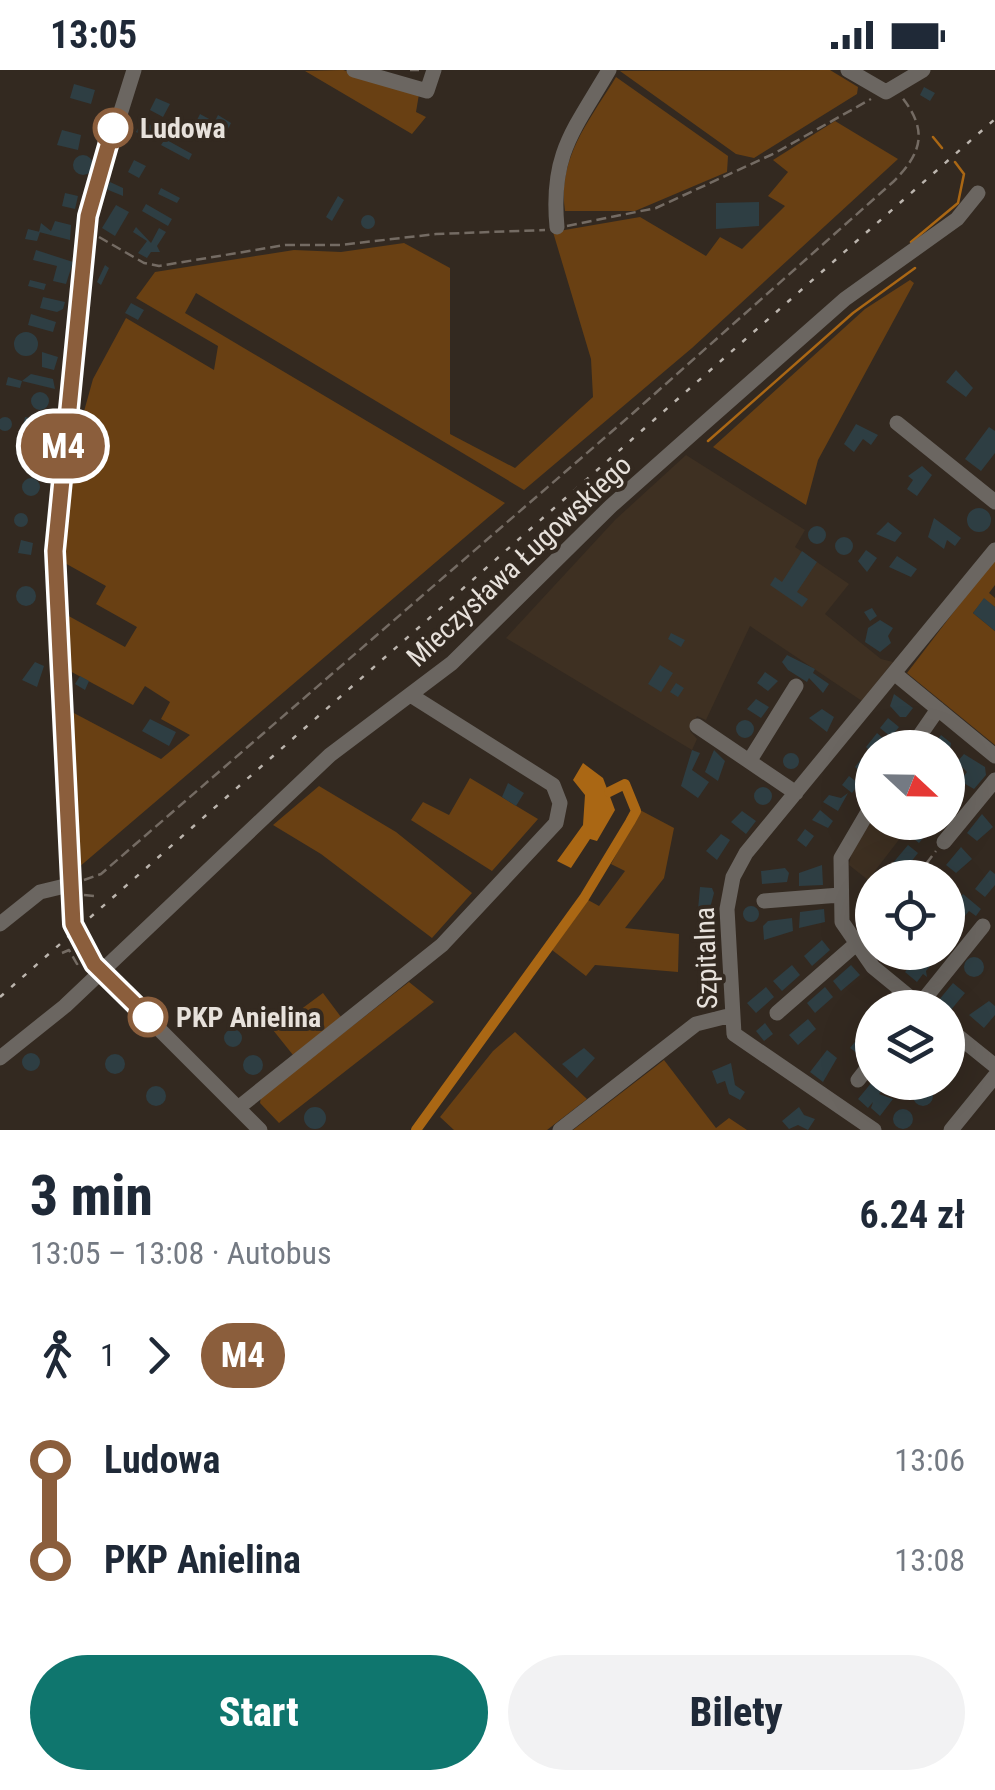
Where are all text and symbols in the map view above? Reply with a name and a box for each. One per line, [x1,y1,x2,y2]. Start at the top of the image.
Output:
text: 13:05 [50,13,137,57]
marker: Ludowa [94,109,132,147]
place label: Ludowa [140,112,226,145]
line badge: M4 [18,414,108,478]
text: M4 [41,426,85,467]
street label: Mieczysława Ługowskiego [400,448,638,674]
north arrow [855,730,965,840]
map controls [855,730,965,1100]
button: locate [855,860,965,970]
street label: Szpitalna [688,906,724,1010]
button: layers [855,990,965,1100]
marker: PKP Anielina [129,998,167,1036]
place label: PKP Anielina [176,1001,321,1034]
text: 3 min [30,1164,153,1228]
text: 6.24 zł [860,1193,965,1237]
text: 13:05 – 13:08 · Autobus [30,1234,332,1272]
icon: walk [30,1328,85,1383]
icon: forward [131,1328,186,1383]
text: M4 [221,1335,265,1376]
text: 1 [100,1336,116,1374]
text: Ludowa [104,1438,220,1482]
text: 13:06 [894,1441,965,1479]
text: PKP Anielina [104,1538,301,1582]
text: 13:08 [894,1541,965,1579]
button: Start [30,1655,488,1770]
button: Bilety [508,1655,965,1770]

